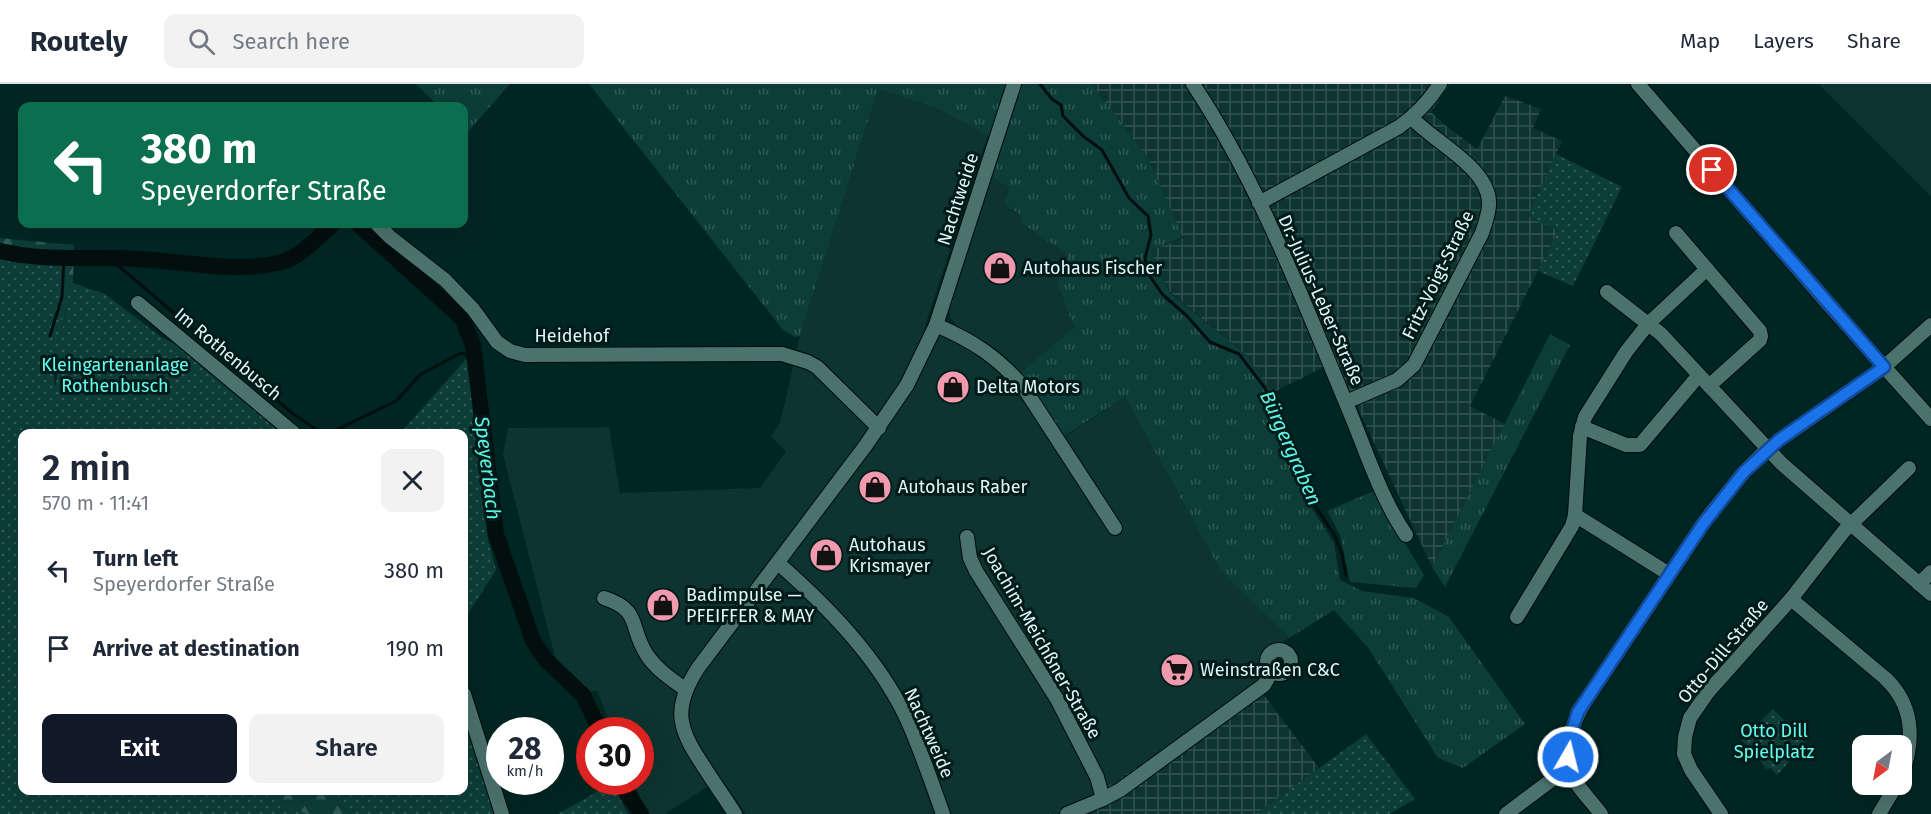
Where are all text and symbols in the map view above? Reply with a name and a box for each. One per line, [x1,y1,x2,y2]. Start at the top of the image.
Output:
search box [164,14,584,68]
text: Routely [30,25,128,58]
icon: search [185,25,218,58]
text: Search here [233,28,350,55]
text: Map [1680,28,1720,54]
text: Layers [1753,28,1814,54]
text: Share [1847,28,1901,54]
text: 380 m [141,124,257,174]
icon: left [42,126,120,204]
pin [1686,144,1737,195]
street label: Nachtweide [933,150,983,248]
icon: arrive [1695,153,1728,186]
text: Speyerdorfer Straße [141,175,387,207]
street label: Fritz-Voigt-Straße [1397,207,1479,343]
street label: Dr.-Julius-Leber-Straße [1273,211,1369,389]
shop icon: Autohaus Fischer [982,250,1018,286]
place label: Autohaus Fischer [1023,257,1162,279]
street label: Im Rothenbusch [170,303,286,405]
street label: Heidehof [535,325,611,347]
park label: Kleingartenanlage Rothenbusch [41,354,189,397]
shop icon: Delta Motors [935,369,971,405]
place label: Delta Motors [976,376,1080,398]
water label: Bürgergraben [1255,387,1327,509]
water label: Speyerbach [470,414,506,521]
text: 2 min [42,446,131,490]
button: close [381,449,444,512]
shop icon: Autohaus Raber [857,469,893,505]
place label: Autohaus Raber [898,476,1028,498]
text: 570 m · 11:41 [42,491,149,515]
place label: Autohaus Krismayer [849,534,931,577]
shop icon: Autohaus Krismayer [808,537,844,573]
street label: Joachim-Meichßner-Straße [978,543,1106,743]
text: Turn left [93,545,178,572]
icon: left [42,554,75,587]
text: 380 m [384,557,444,584]
text: Speyerdorfer Straße [93,572,275,596]
place label: Badimpulse — PFEIFFER & MAY [686,584,815,627]
shop icon: Badimpulse — PFEIFFER & MAY [645,587,681,623]
street label: Otto-Dill-Straße [1673,594,1773,708]
icon: arrive [42,632,75,665]
text: Arrive at destination [93,635,300,662]
text: 190 m [386,635,444,662]
supermarket icon: Weinstraßen C&C [1159,652,1195,688]
place label: Weinstraßen C&C [1200,659,1340,681]
street label: Nachtweide [899,685,959,781]
button: Exit [42,714,237,783]
button: Share [249,714,444,783]
speed limit sign: 30 [576,717,654,795]
park label: Otto Dill Spielplatz [1734,720,1814,763]
position arrow [1536,725,1600,789]
text: 28 [509,731,541,767]
north arrow [1852,735,1912,795]
map controls [1852,735,1912,795]
text: km/h [506,762,544,780]

